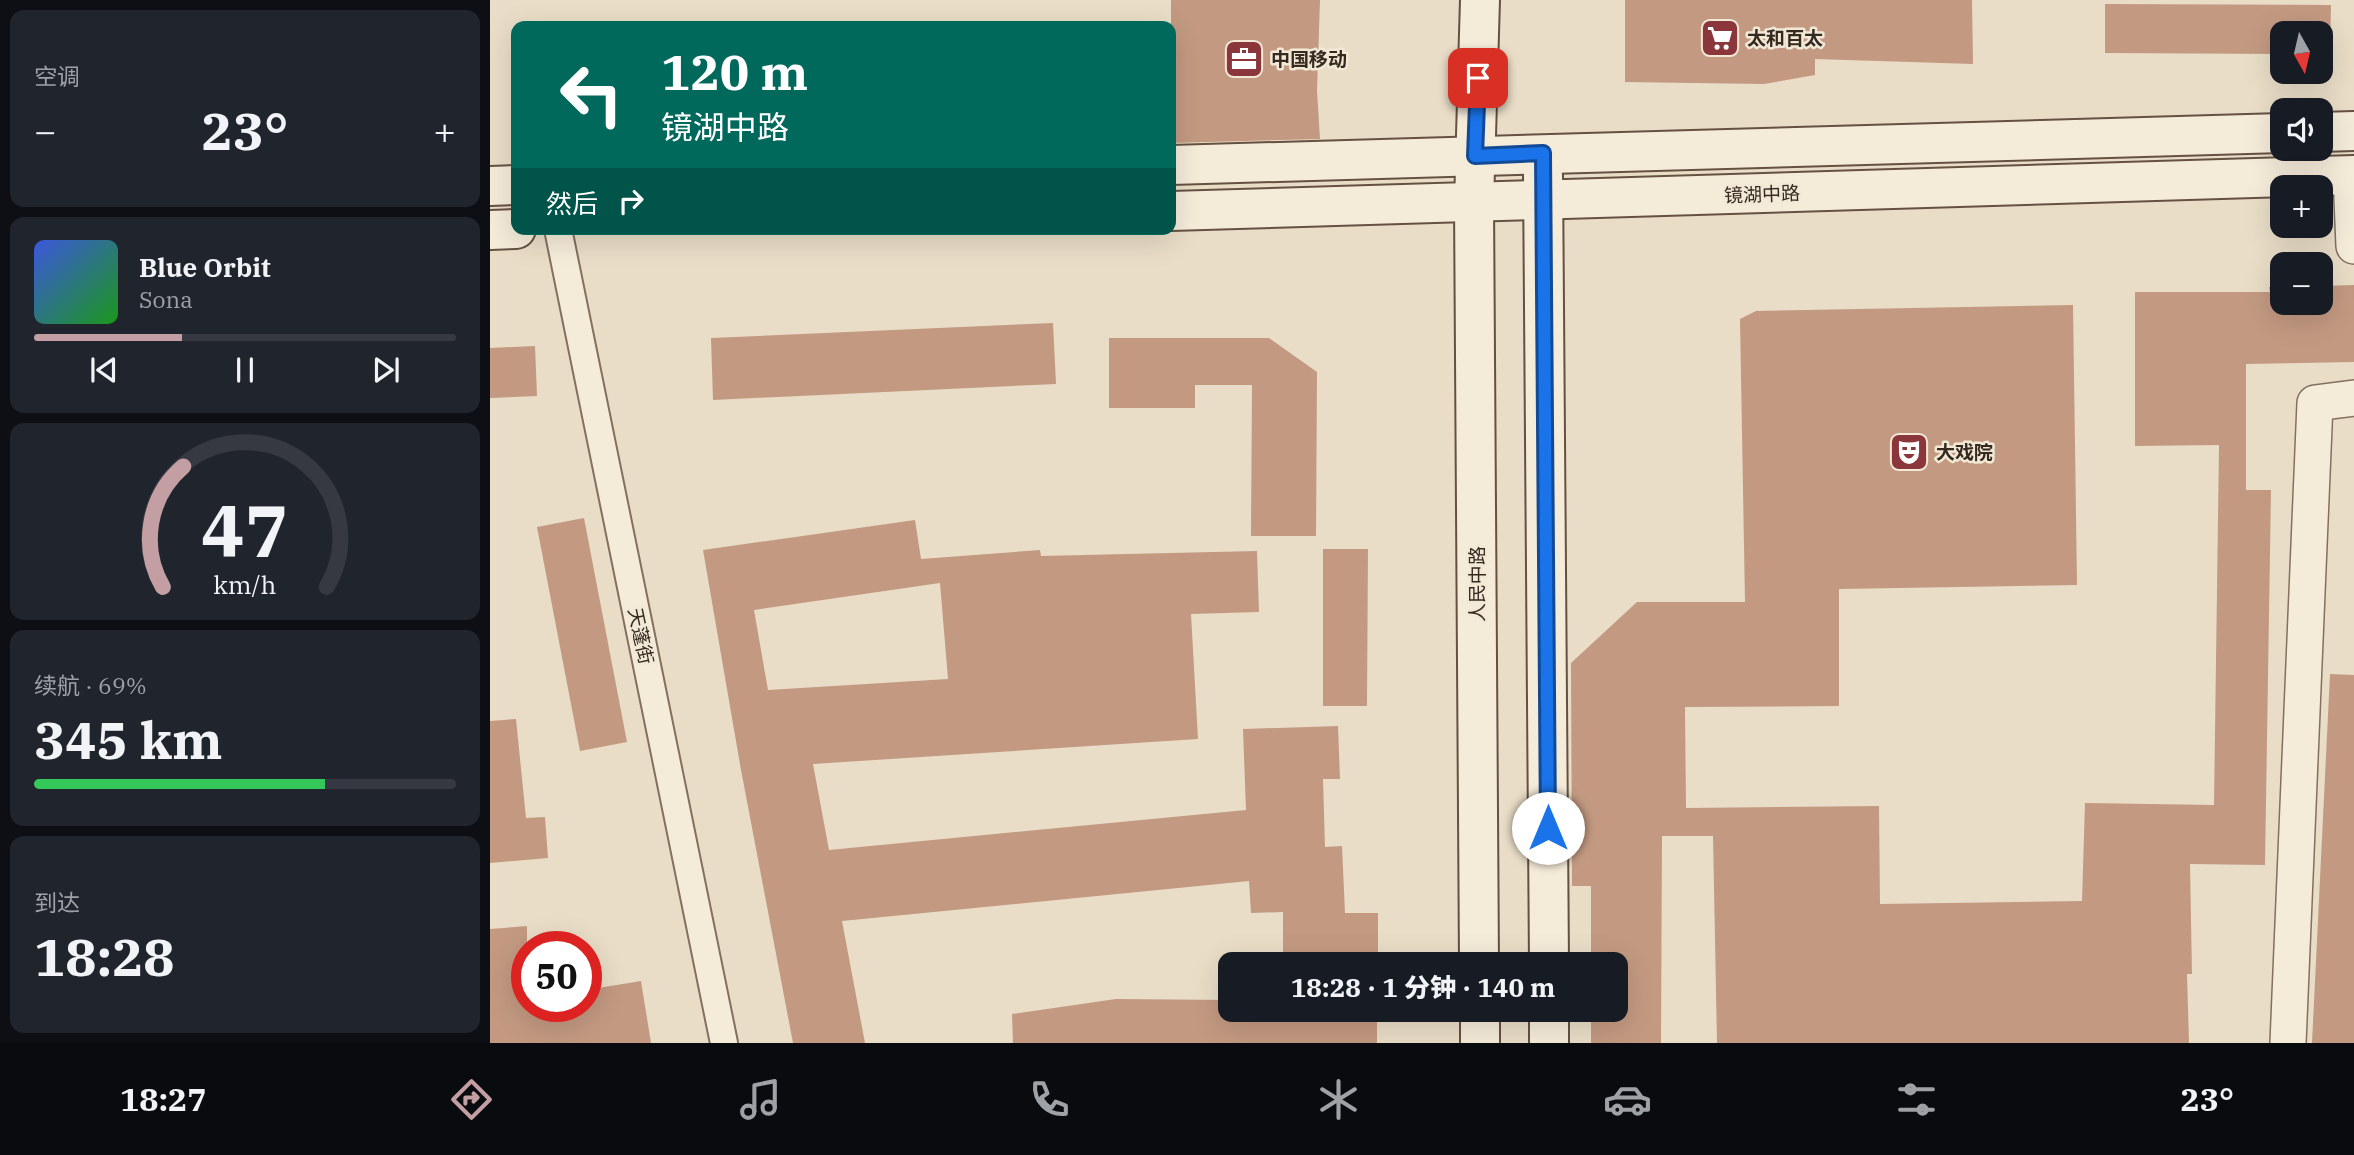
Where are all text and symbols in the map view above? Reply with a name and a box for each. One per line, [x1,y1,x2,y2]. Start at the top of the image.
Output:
supermarket icon: 太和百太 [1699,17,1741,59]
north arrow [2270,21,2333,84]
map controls [2270,21,2333,315]
place label: 太和百太 [1747,26,1823,50]
office icon: 中国移动 [1223,38,1265,80]
text: 120 m [661,40,808,103]
place label: 中国移动 [1271,47,1347,71]
pin [1448,48,1508,108]
icon: left [546,49,637,140]
icon: arrive [1459,59,1497,97]
text: 空调 [34,61,80,91]
text: 23° [202,97,288,164]
button: sound [2270,98,2333,161]
text: − [34,106,57,155]
text: + [433,106,456,155]
text: 镜湖中路 [661,106,789,148]
button: + [2270,175,2333,238]
street label: 镜湖中路 [1724,181,1800,207]
icon: right [612,182,650,220]
text: 然后 [546,186,598,220]
text: Blue Orbit [139,250,271,284]
button: − [2270,252,2333,315]
text: Sona [139,284,193,314]
icon: previous [85,351,123,389]
icon: pause [226,351,264,389]
icon: next [367,351,405,389]
theatre icon: 大戏院 [1888,431,1930,473]
place label: 大戏院 [1936,440,1993,464]
text: 47 [201,483,289,578]
street label: 人民中路 [1465,546,1489,622]
text: km/h [213,568,277,601]
street label: 天蓬街 [623,606,659,666]
text: 续航 · 69% [34,670,147,700]
text: 345 km [34,706,223,773]
position arrow [1511,791,1585,865]
text: 到达 [34,887,80,917]
text: 18:28 [34,923,175,990]
speed limit sign: 50 [511,931,602,1022]
text: 18:28 · 1 分钟 · 140 m [1291,970,1555,1004]
icon: directions [447,1075,496,1124]
icon: music [736,1075,785,1124]
icon: phone [1025,1075,1074,1124]
icon: climate [1314,1075,1363,1124]
icon: car [1603,1075,1652,1124]
icon: filters [1892,1075,1941,1124]
text: 18:27 [120,1078,207,1120]
text: 23° [2181,1078,2234,1120]

